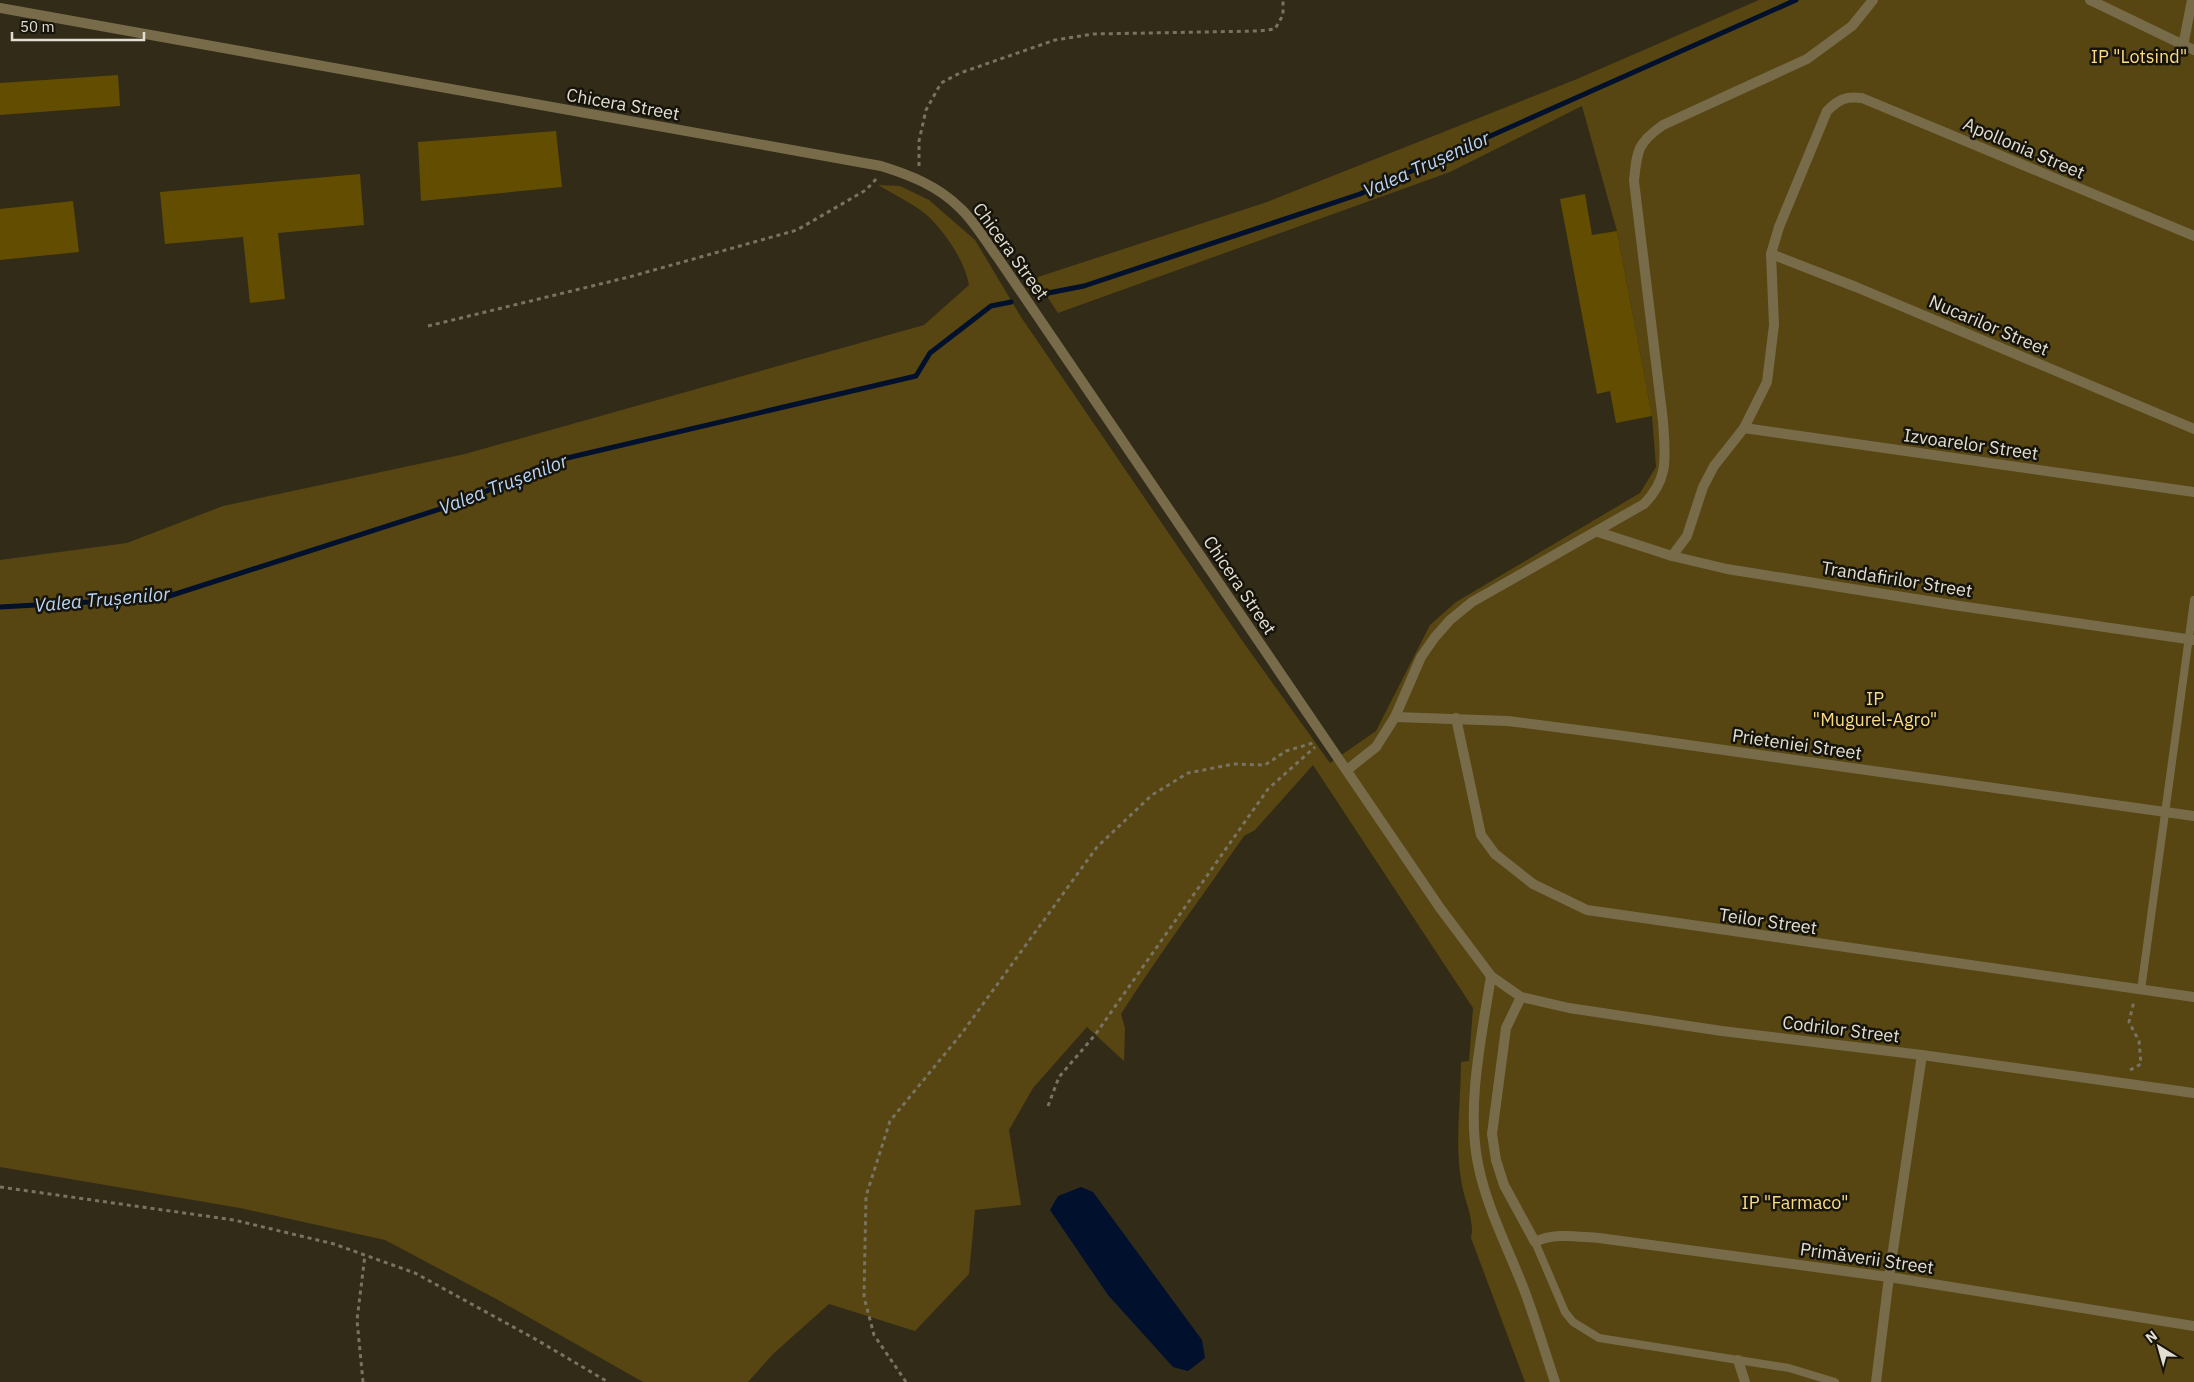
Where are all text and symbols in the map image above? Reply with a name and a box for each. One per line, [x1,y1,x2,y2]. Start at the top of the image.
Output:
scale bar [12,10,145,42]
text: 50 m [20,17,55,36]
park label: IP "Lotsind" [2091,45,2187,68]
street label: Chicera Street [565,83,681,125]
street label: Apollonia Street [1960,112,2088,184]
water label: Valea Trușenilor [1359,125,1494,203]
street label: Chicera Street [968,198,1054,304]
street label: Nucarilor Street [1926,289,2052,361]
street label: Izvoarelor Street [1902,423,2040,465]
water label: Valea Trușenilor [435,448,572,520]
street label: Chicera Street [1198,531,1282,639]
street label: Trandafirilor Street [1820,556,1974,602]
water label: Valea Trușenilor [33,581,172,617]
park label: IP "Mugurel-Agro" [1813,687,1937,731]
street label: Prieteniei Street [1731,724,1863,764]
street label: Teilor Street [1718,903,1818,939]
street label: Codrilor Street [1781,1010,1901,1048]
park label: IP "Farmaco" [1742,1191,1849,1214]
street label: Primăverii Street [1799,1237,1935,1279]
north arrow [2134,1322,2184,1372]
text: N [2142,1326,2161,1347]

